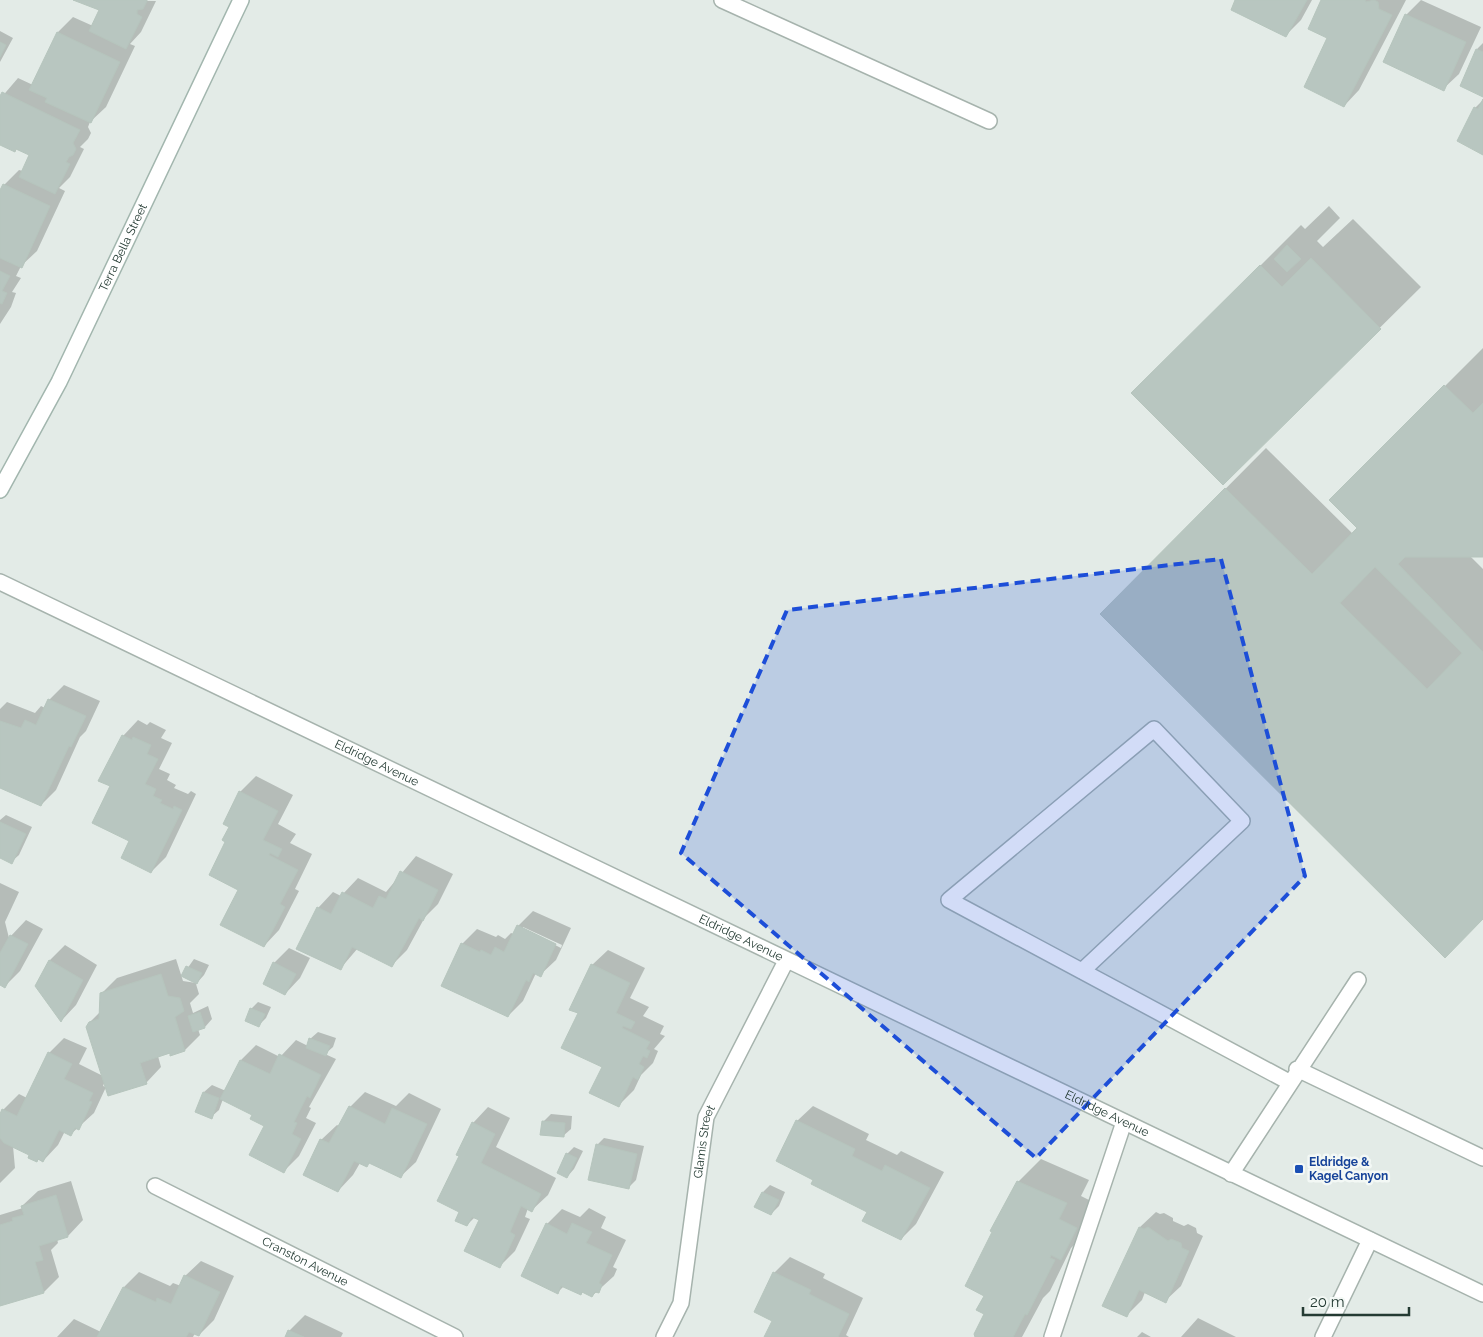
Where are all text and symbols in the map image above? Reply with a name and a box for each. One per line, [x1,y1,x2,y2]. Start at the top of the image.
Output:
street label: Terra Bella Street [96,201,150,294]
street label: Eldridge Avenue [332,737,421,789]
street label: Eldridge Avenue [697,912,785,964]
street label: Eldridge Avenue [1063,1087,1151,1140]
street label: Glamis Street [691,1103,718,1179]
place label: Eldridge & Kagel Canyon [1309,1155,1388,1183]
marker: Eldridge & Kagel Canyon [1293,1163,1305,1175]
street label: Cranston Avenue [260,1234,350,1289]
scale bar [1303,1284,1409,1316]
text: 20 m [1310,1293,1345,1311]

